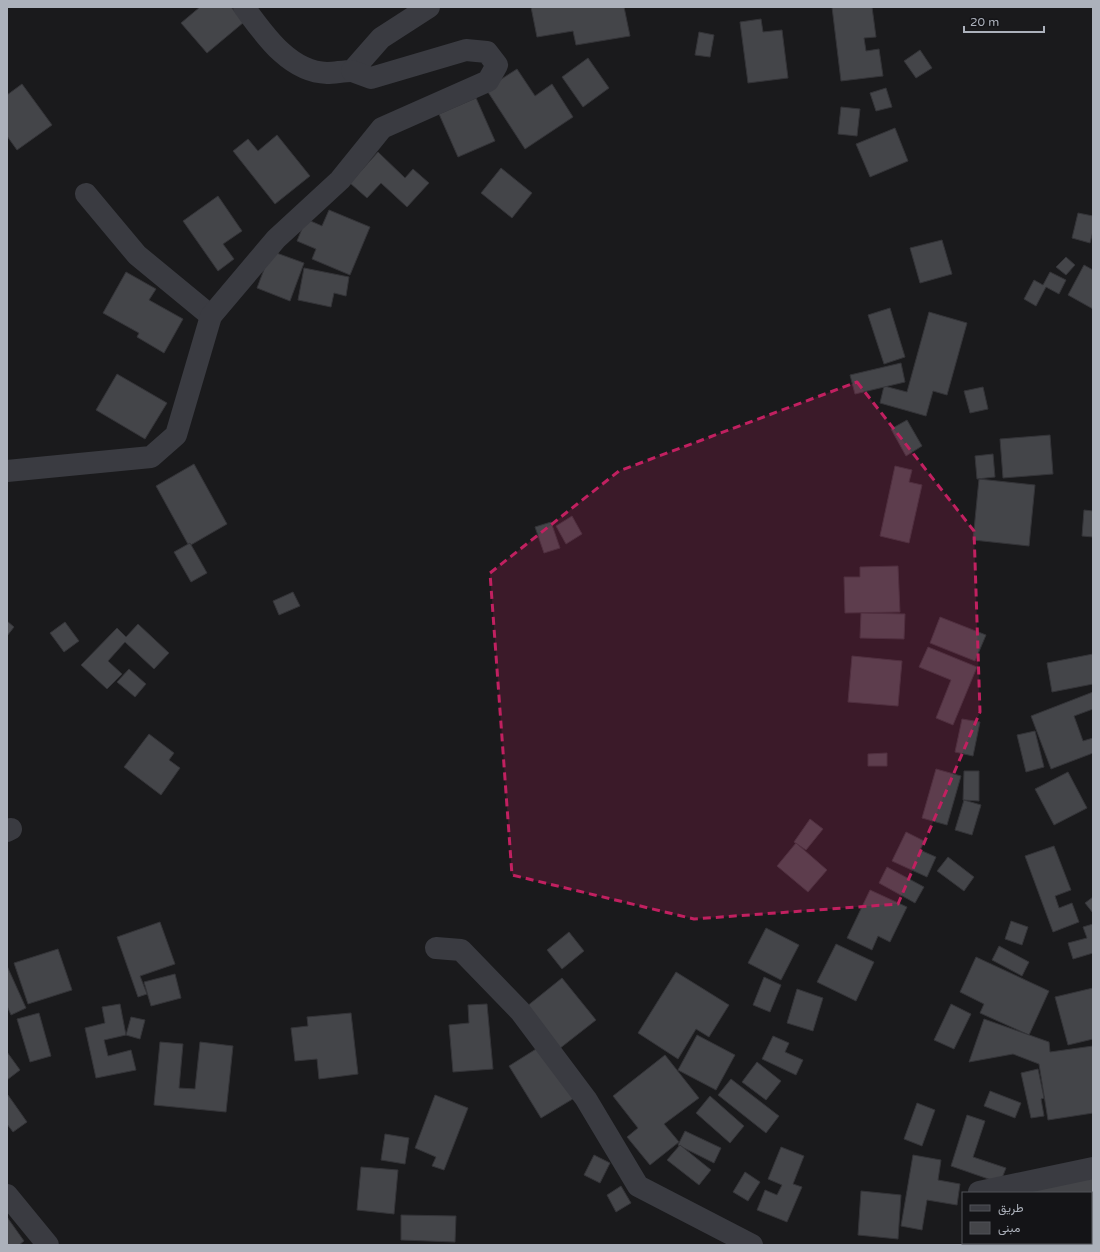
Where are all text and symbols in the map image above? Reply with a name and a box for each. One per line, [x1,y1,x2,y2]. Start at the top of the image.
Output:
scale bar [964,8,1044,34]
text: 20 m [970,15,999,29]
legend [962,1192,1092,1244]
text: طريق [998,1201,1024,1216]
text: مبنى [998,1221,1020,1236]

